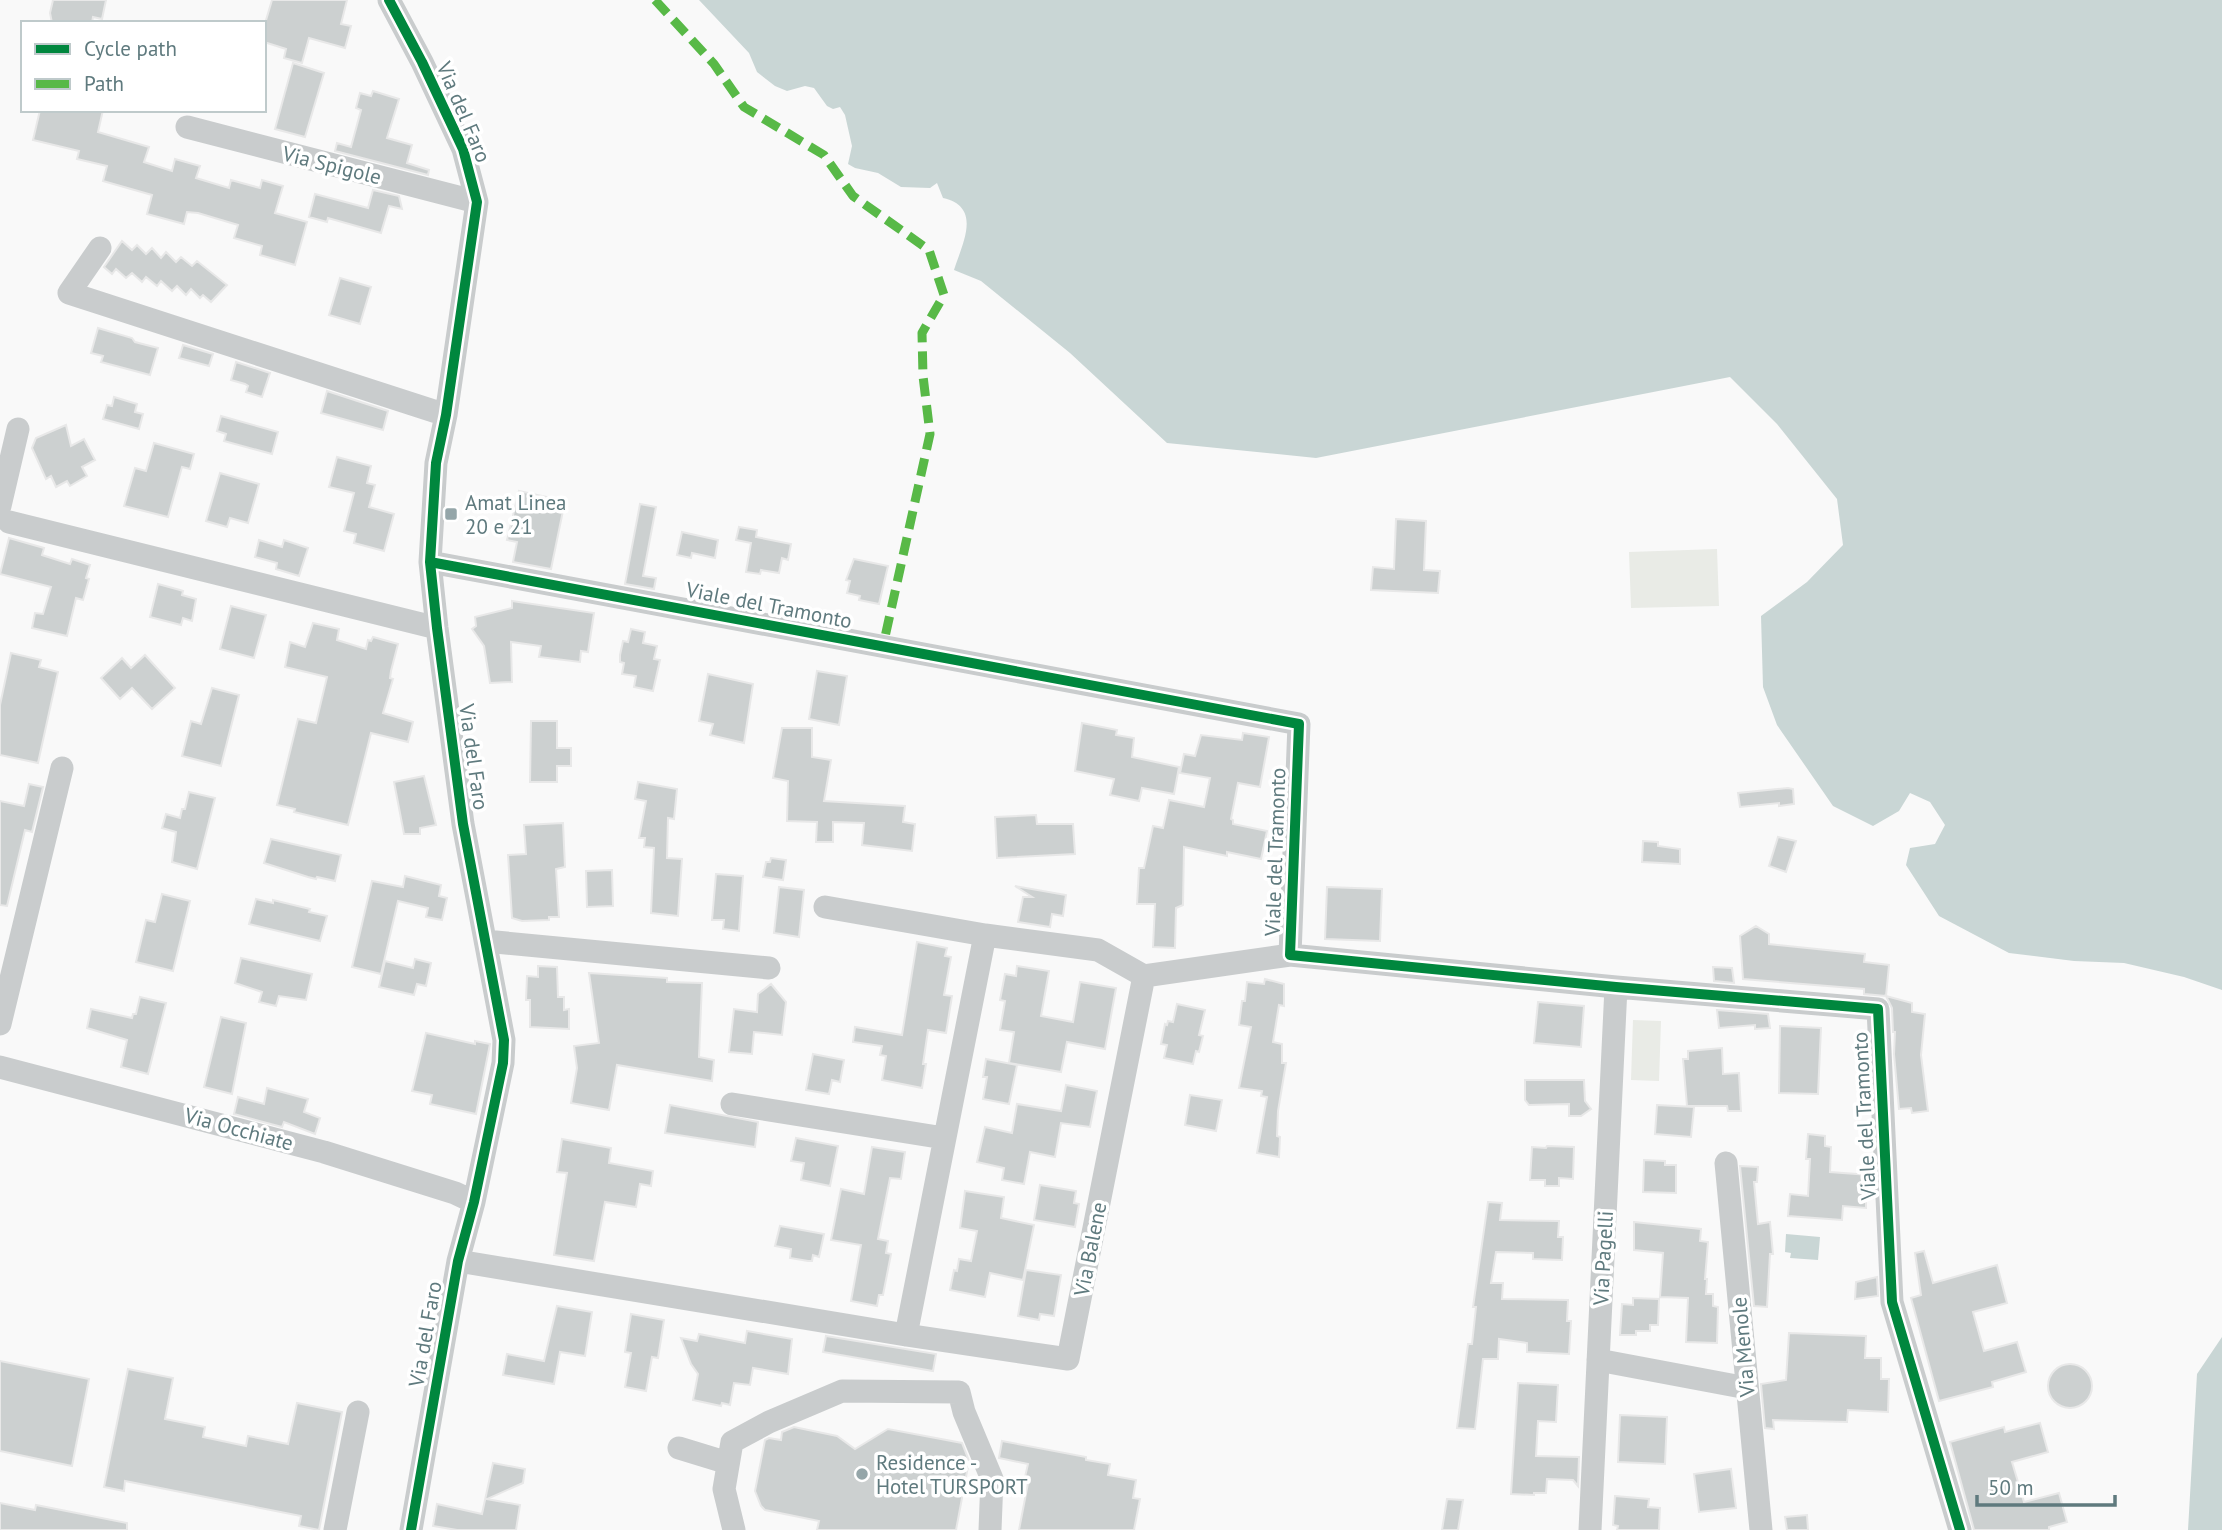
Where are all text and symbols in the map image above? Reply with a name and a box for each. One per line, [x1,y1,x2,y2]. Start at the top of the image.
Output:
legend [21,21,266,112]
text: Cycle path [84,35,177,62]
street label: Via del Faro [430,57,497,167]
text: Path [84,70,124,97]
street label: Via Spigole [279,139,384,190]
place label: Amat Linea 20 e 21 [465,489,567,540]
marker: Amat Linea 20 e 21 [443,506,459,522]
street label: Viale del Tramonto [683,575,854,634]
street label: Via del Faro [453,701,495,812]
street label: Viale del Tramonto [1259,767,1291,938]
street label: Viale del Tramonto [1846,1031,1882,1202]
street label: Via Occhiate [181,1101,296,1156]
street label: Via Balene [1067,1200,1112,1299]
street label: Via Pagelli [1587,1210,1619,1307]
street label: Via del Faro [402,1279,448,1390]
street label: Via Menole [1725,1296,1761,1399]
place label: Residence - Hotel TURSPORT [876,1449,1028,1500]
scale bar [1977,1464,2115,1508]
marker: Residence - Hotel TURSPORT [854,1466,870,1482]
text: 50 m [1988,1474,2034,1501]

